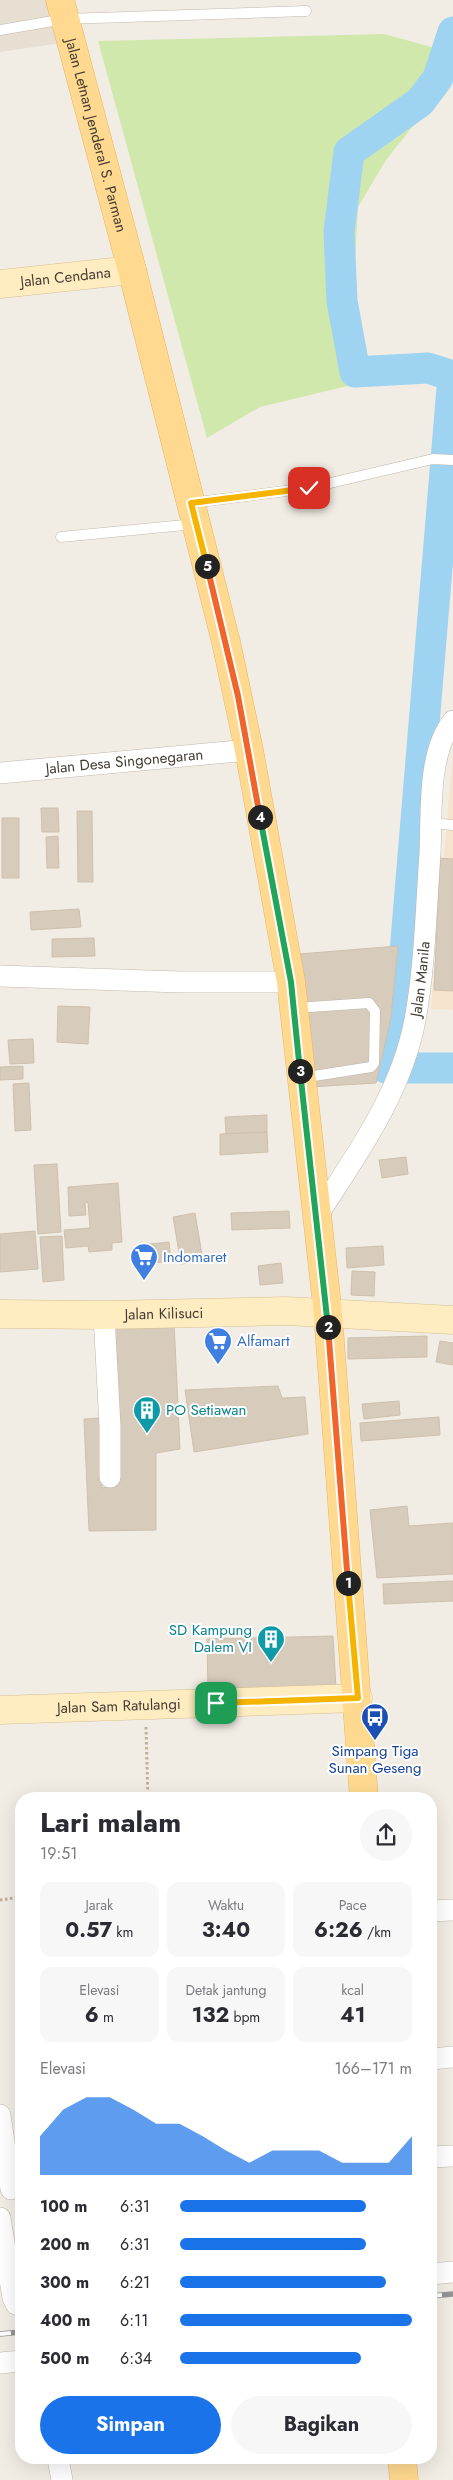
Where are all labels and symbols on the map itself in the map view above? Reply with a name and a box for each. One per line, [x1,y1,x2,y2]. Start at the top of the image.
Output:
street label: Jalan Letnan Jenderal S. Parman [59,34,132,235]
street label: Jalan Cendana [17,261,112,293]
pin [288,467,330,509]
pin: 5 [194,554,220,578]
street label: Jalan Desa Singonegaran [43,743,204,780]
pin: 4 [248,804,272,830]
street label: Jalan Manila [404,941,435,1020]
pin: 3 [288,1058,312,1084]
supermarket icon: Indomaret [129,1242,159,1281]
place label: Indomaret [163,1246,227,1268]
street label: Jalan Kilisuci [122,1302,204,1326]
pin: 2 [316,1314,340,1340]
supermarket icon: Alfamart [203,1326,233,1365]
place label: Alfamart [237,1330,290,1352]
building icon: PO Setiawan [132,1395,162,1434]
place label: PO Setiawan [166,1399,246,1421]
pin: 1 [336,1570,360,1596]
place label: SD Kampung Dalem VI [169,1619,252,1658]
building icon: SD Kampung Dalem VI [256,1624,286,1663]
pin [195,1682,237,1724]
street label: Jalan Sam Ratulangi [55,1693,181,1719]
bus stop icon: Simpang Tiga Sunan Geseng [360,1702,390,1741]
place label: Simpang Tiga Sunan Geseng [328,1740,422,1779]

